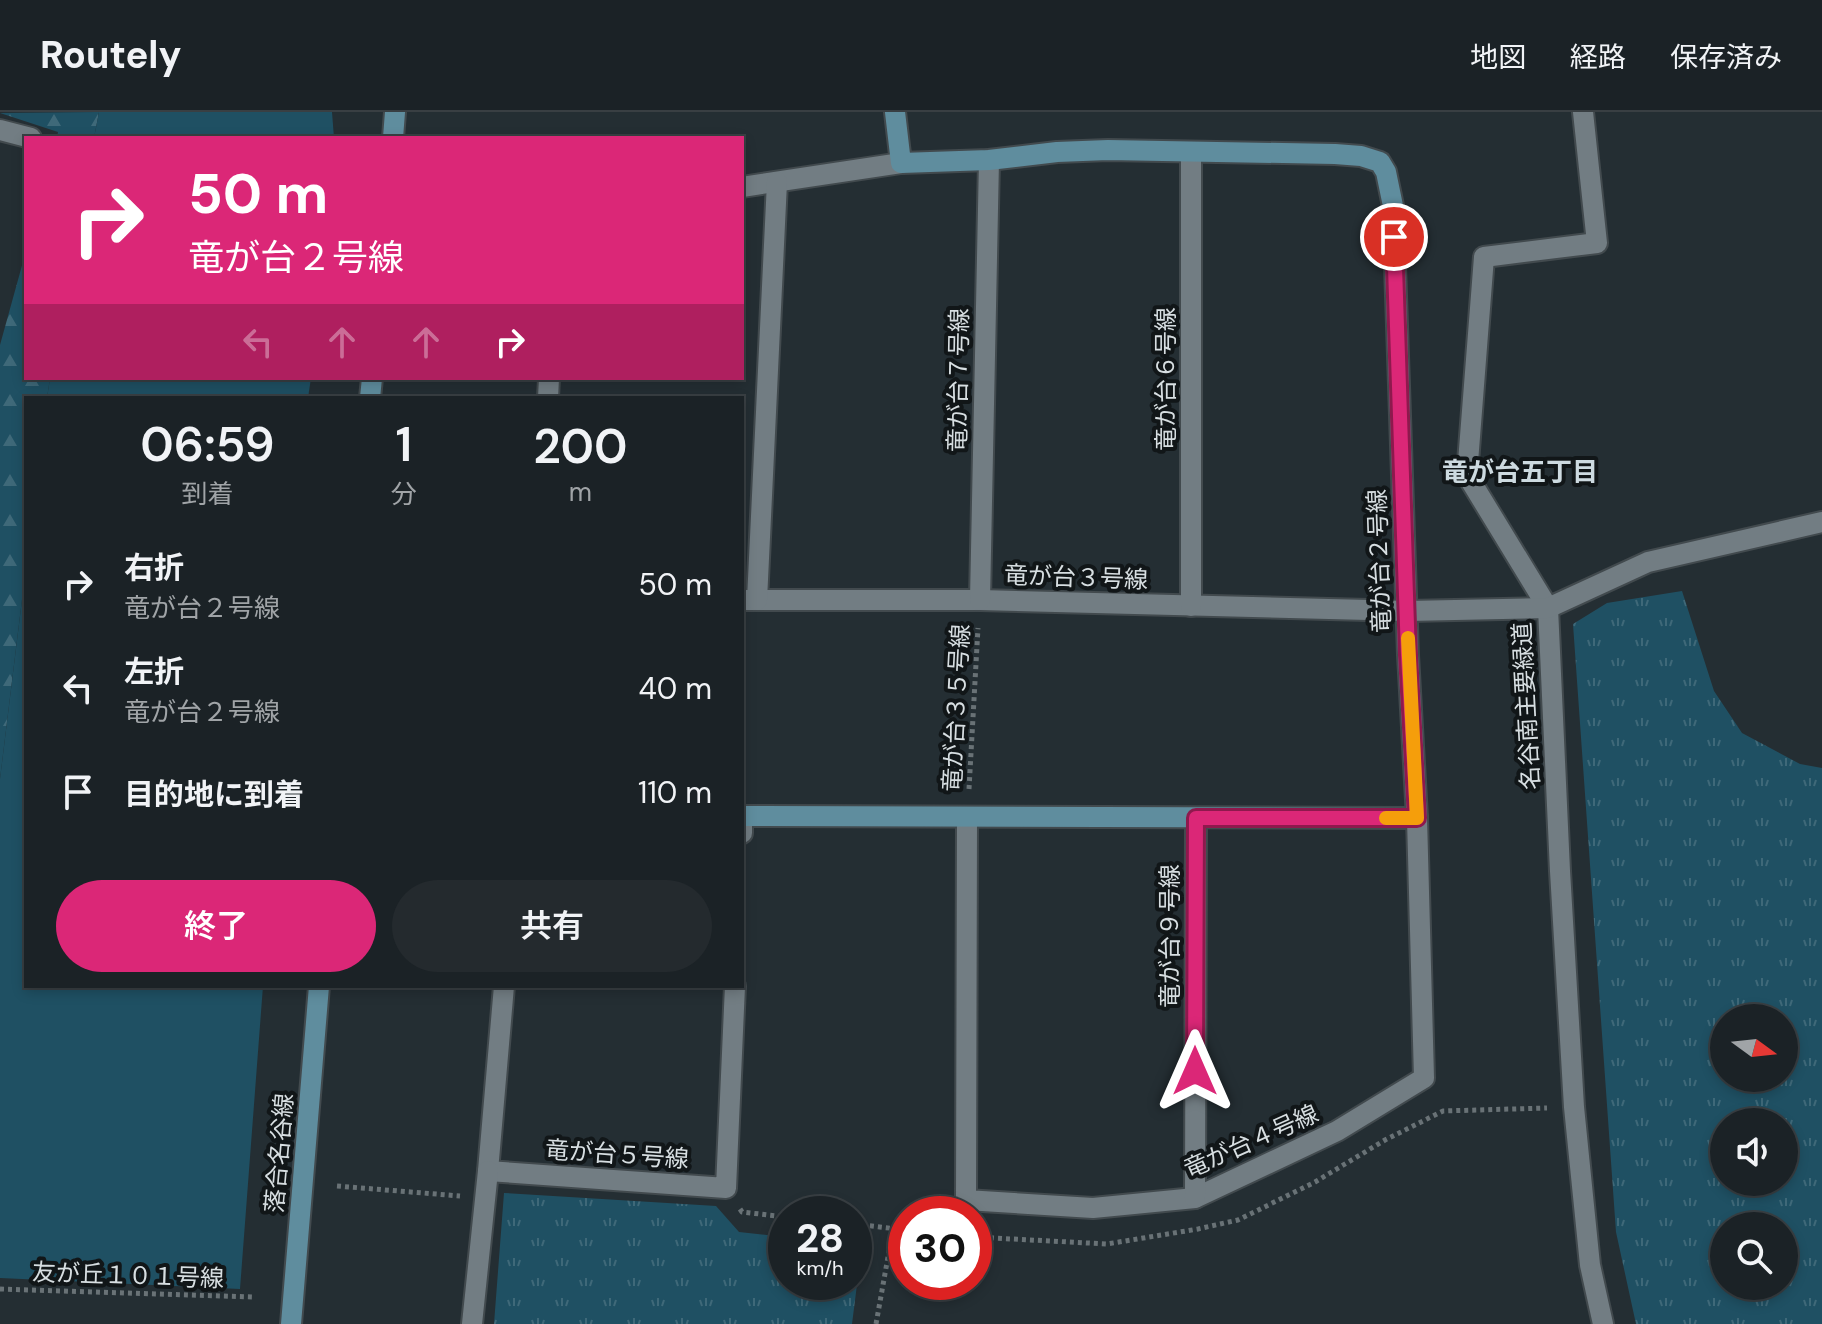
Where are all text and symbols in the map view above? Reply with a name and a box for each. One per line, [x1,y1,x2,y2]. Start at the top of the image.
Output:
text: Routely [40,30,181,80]
text: 地図 [1470,39,1526,76]
text: 経路 [1570,39,1626,76]
text: 保存済み [1670,39,1782,76]
text: 50 m [188,157,328,230]
icon: right [56,168,160,272]
pin [1360,203,1428,271]
icon: arrive [1372,215,1416,259]
text: 竜が台２号線 [188,234,404,281]
street label: 竜が台６号線 [1150,307,1181,451]
street label: 竜が台７号線 [941,308,975,452]
icon: left [236,320,280,364]
icon: ahead [320,320,364,364]
icon: ahead [404,320,448,364]
icon: right [488,320,532,364]
text: 06:59 [140,413,275,476]
text: 1 [396,413,412,476]
text: 200 [533,415,628,478]
district label: 竜が台五丁目 [1442,455,1598,489]
text: m [569,475,592,509]
text: 到着 [181,477,233,511]
text: 分 [391,477,417,511]
street label: 竜が台２号線 [1361,489,1397,633]
text: 右折 [124,548,184,587]
street label: 竜が台３号線 [1004,559,1148,595]
icon: right [56,562,100,606]
text: 50 m [638,565,712,604]
text: 竜が台２号線 [124,591,280,625]
street label: 名谷南主要緑道 [1506,621,1546,791]
street label: 竜が台３５号線 [936,623,976,793]
text: 左折 [124,652,184,691]
icon: left [56,666,100,710]
text: 40 m [639,669,712,708]
text: 竜が台２号線 [124,695,280,729]
icon: arrive [56,770,100,814]
text: 110 m [638,773,712,812]
text: 目的地に到着 [124,775,304,814]
street label: 竜が台９号線 [1154,864,1185,1008]
button: 終了 [56,880,376,972]
button: 共有 [392,880,712,972]
north arrow [1710,1004,1798,1092]
map controls [1710,1004,1798,1300]
position arrow [1153,1029,1237,1113]
street label: 落合名谷線 [258,1092,300,1214]
street label: 竜が台４号線 [1179,1098,1323,1184]
button: sound [1710,1108,1798,1196]
street label: 竜が台５号線 [544,1134,690,1174]
speed limit sign: 30 [888,1196,992,1300]
text: 28 [796,1212,844,1264]
button: search [1710,1212,1798,1300]
text: km/h [796,1255,844,1281]
street label: 友が丘１０１号線 [32,1256,224,1294]

